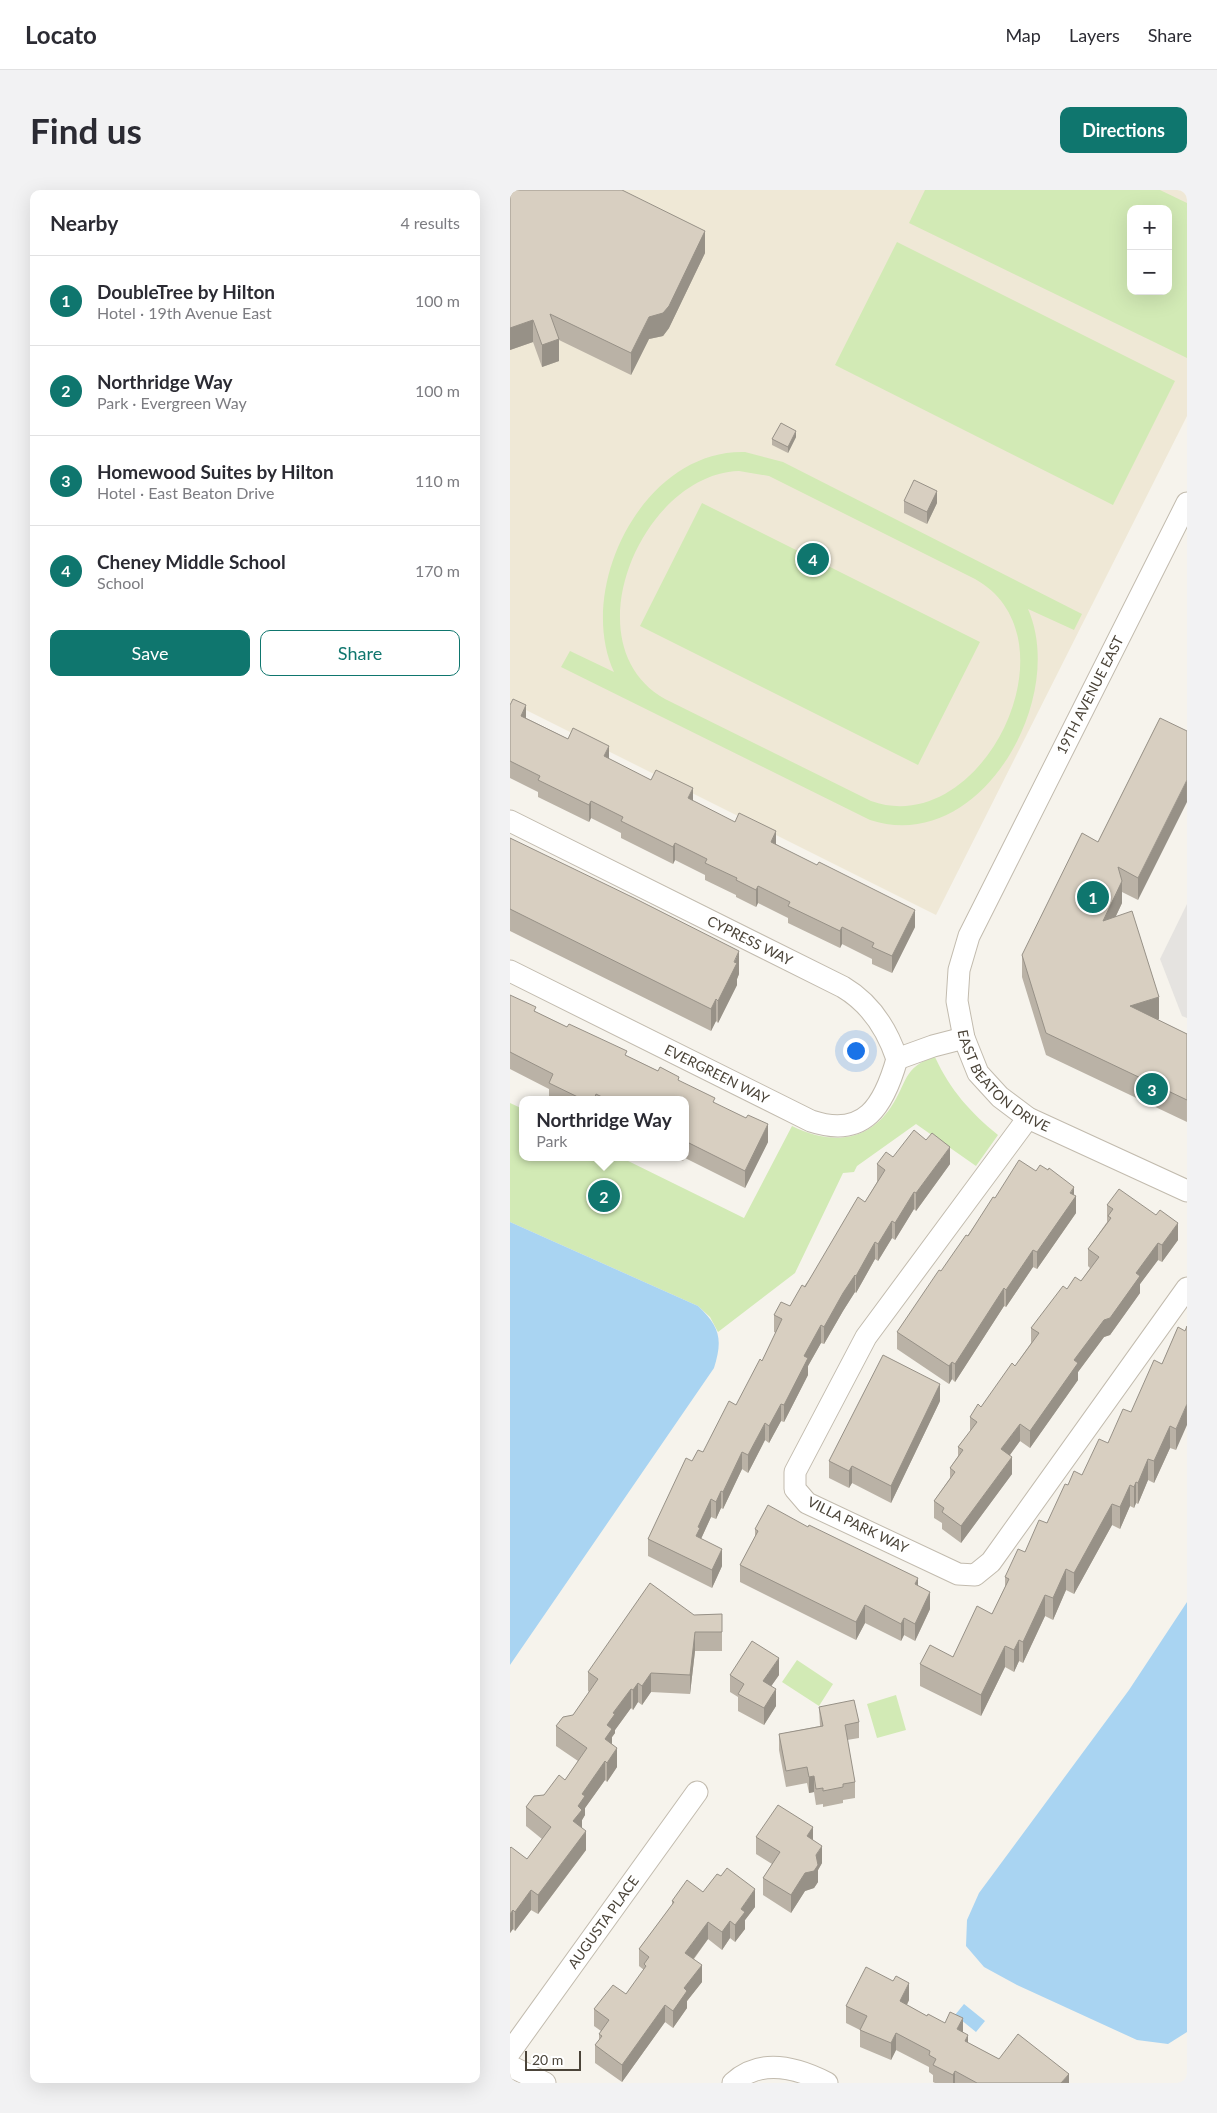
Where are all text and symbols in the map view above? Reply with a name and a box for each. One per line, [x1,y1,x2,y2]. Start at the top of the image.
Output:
text: Locato [25,20,97,49]
text: Map [1005,24,1041,46]
text: Layers [1069,24,1120,46]
text: Share [1148,24,1192,46]
button: Directions [1060,107,1187,153]
text: Find us [30,109,142,151]
map controls [1127,205,1172,295]
button: + [1127,205,1172,250]
text: Nearby [50,210,118,235]
text: 4 results [400,213,460,232]
button: − [1127,250,1172,295]
text: DoubleTree by Hilton [97,280,275,303]
text: 1 [61,291,71,310]
text: 100 m [415,291,460,310]
text: Hotel · 19th Avenue East [97,303,272,322]
text: Northridge Way [97,370,233,393]
text: 2 [61,381,71,400]
text: 100 m [415,381,460,400]
text: Park · Evergreen Way [97,393,247,412]
text: Homewood Suites by Hilton [97,460,334,483]
text: 3 [61,471,71,490]
text: 110 m [415,471,460,490]
text: Hotel · East Beaton Drive [97,483,274,502]
pin: 4 [797,540,829,578]
text: Cheney Middle School [97,550,286,573]
text: 4 [61,561,71,580]
text: 170 m [415,561,460,580]
text: School [97,573,144,592]
button: Save [50,630,250,676]
button: Share [260,630,460,676]
street label: 19TH AVENUE EAST [1052,632,1127,757]
pin: 1 [1077,878,1109,916]
street label: CYPRESS WAY [705,912,796,969]
street label: EAST BEATON DRIVE [955,1028,1053,1135]
your location [843,1038,869,1064]
street label: EVERGREEN WAY [662,1040,772,1107]
pin: 3 [1136,1070,1168,1108]
popup [519,1096,689,1161]
text: Northridge Way [536,1108,672,1131]
text: Park [536,1131,568,1150]
pin: 2 [588,1177,620,1215]
street label: VILLA PARK WAY [805,1493,912,1556]
street label: AUGUSTA PLACE [564,1872,642,1971]
scale bar [525,2048,581,2071]
text: 20 m [532,2051,563,2068]

